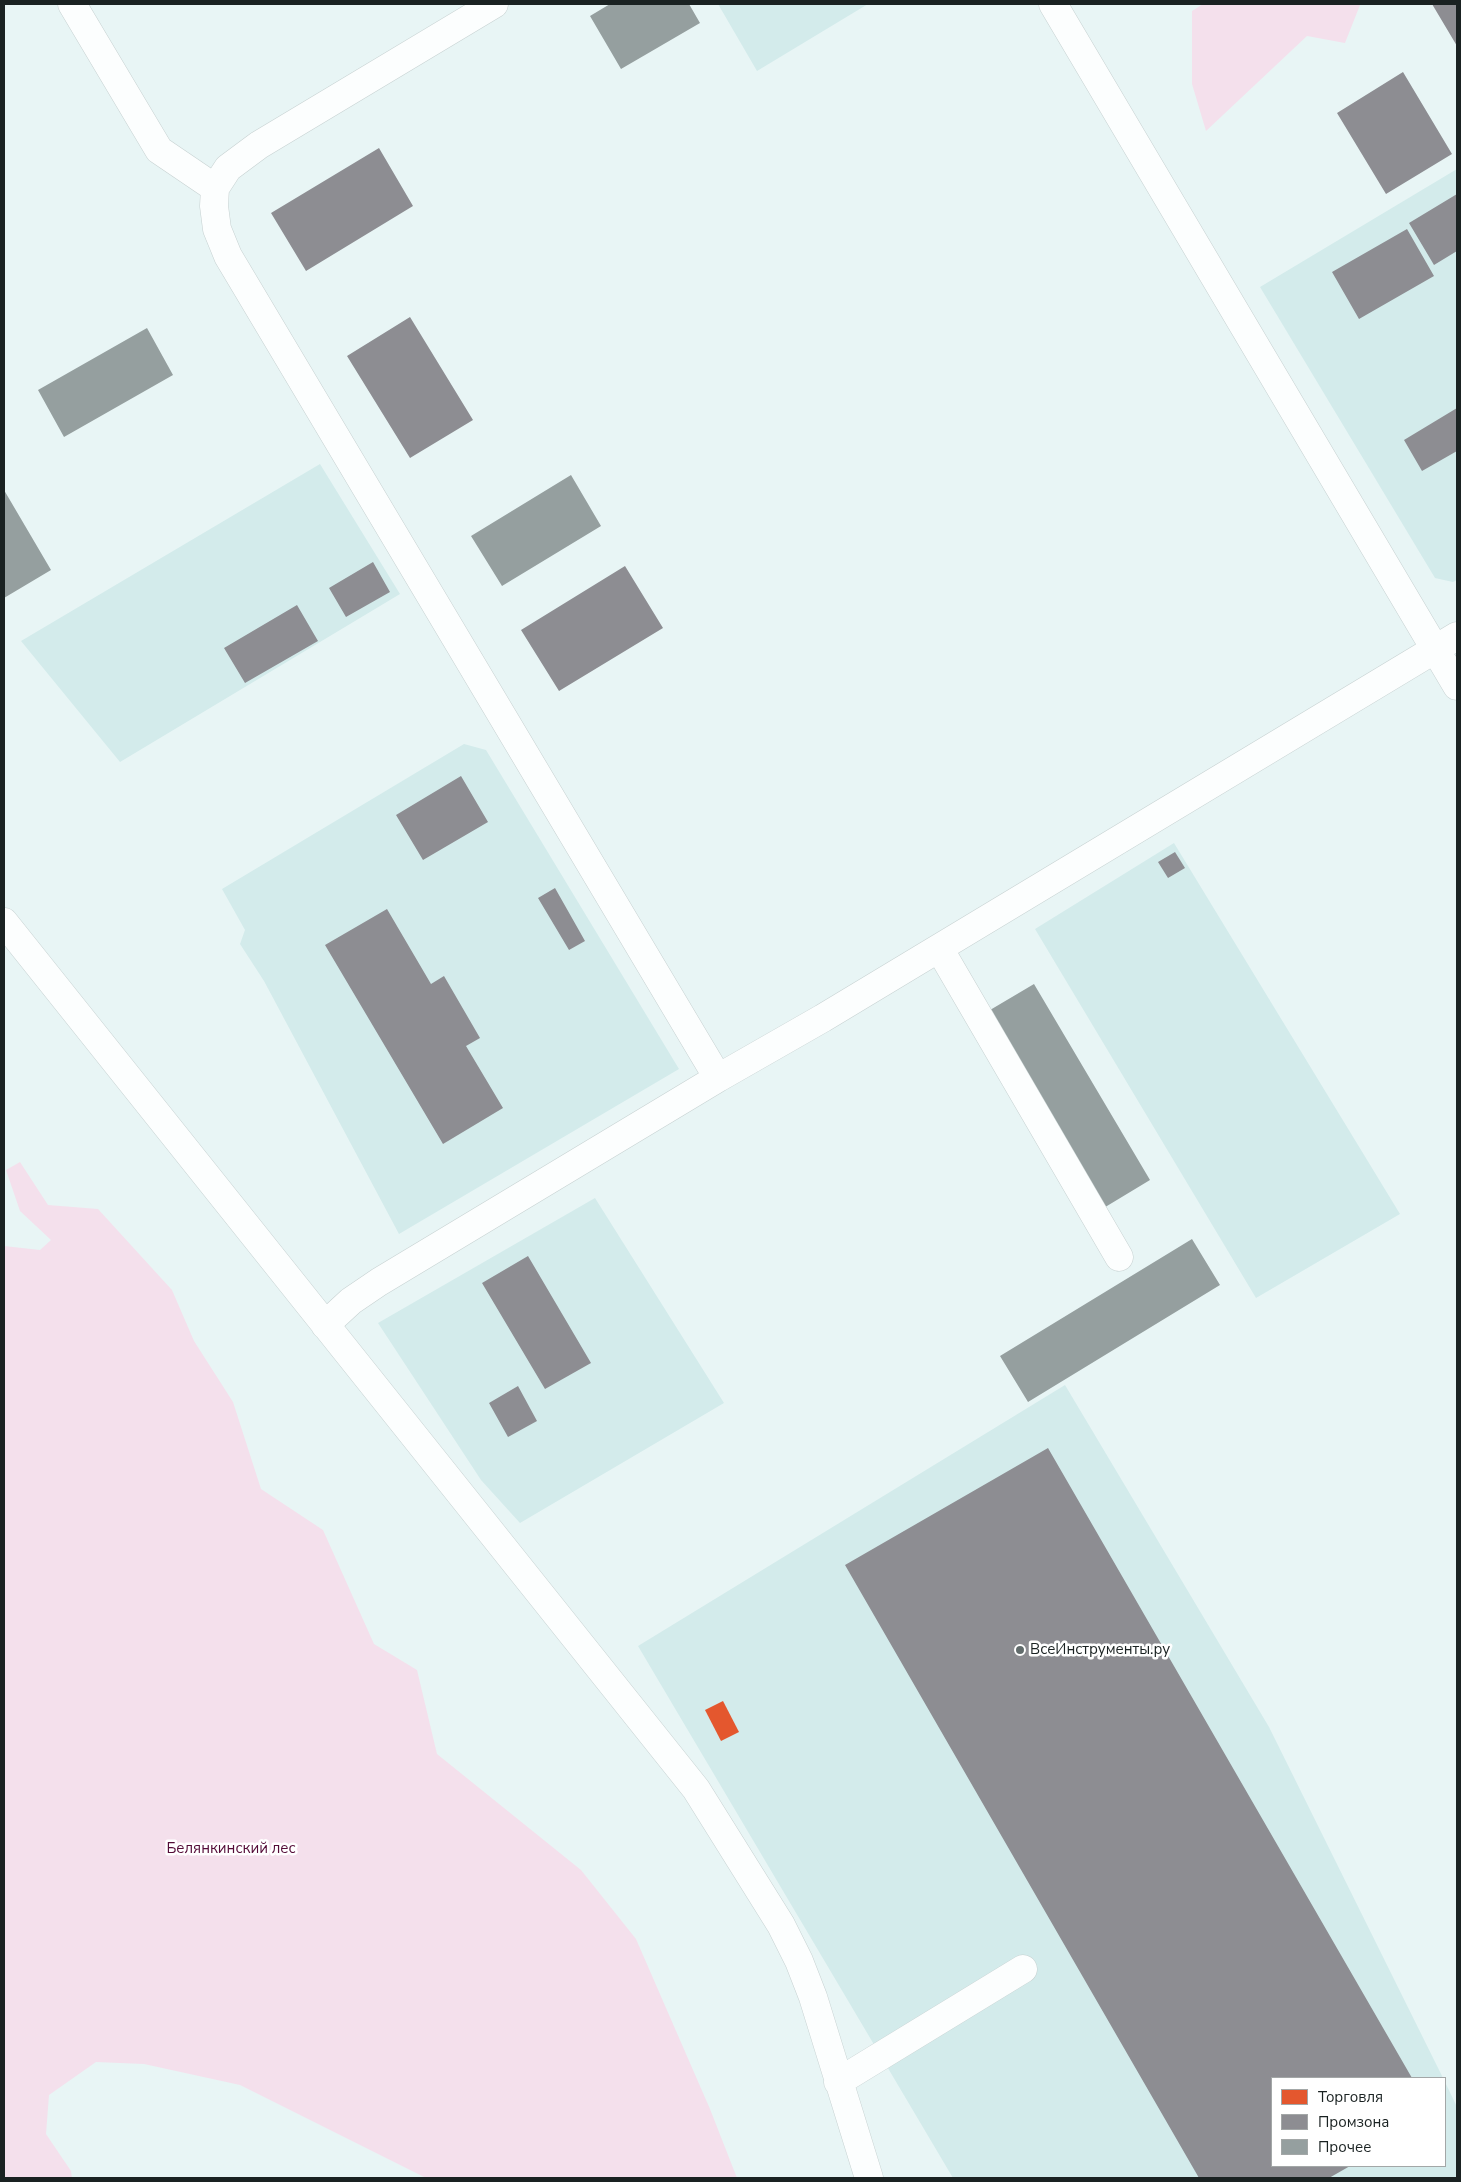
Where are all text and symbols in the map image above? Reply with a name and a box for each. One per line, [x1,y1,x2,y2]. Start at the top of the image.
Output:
place label: ВсеИнструменты.ру [1030,1641,1170,1659]
marker: ВсеИнструменты.ру [1014,1644,1026,1656]
park label: Белянкинский лес [166,1840,296,1858]
legend [1271,2077,1446,2167]
text: Торговля [1318,2087,1383,2107]
text: Промзона [1318,2112,1389,2132]
text: Прочее [1318,2137,1371,2157]

